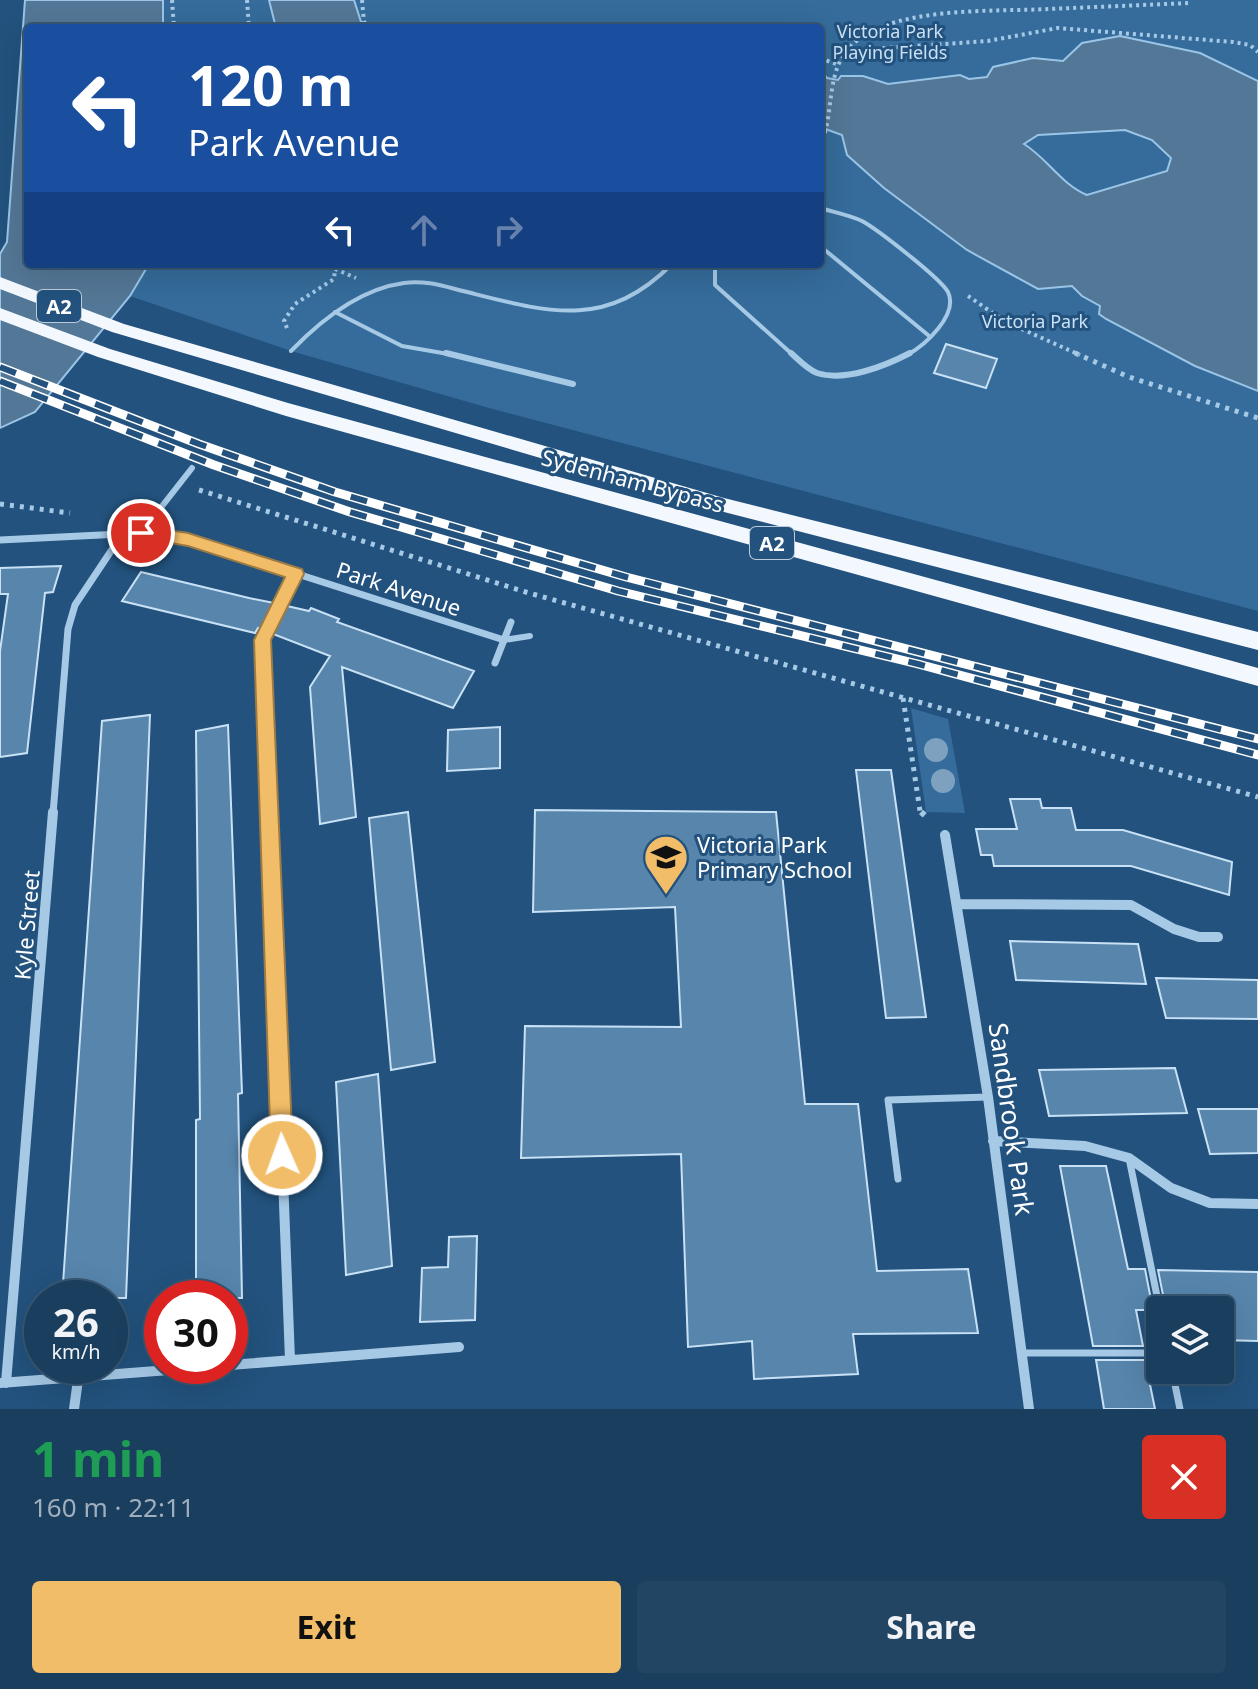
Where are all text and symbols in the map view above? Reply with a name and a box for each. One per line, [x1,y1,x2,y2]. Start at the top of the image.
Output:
park label: Victoria Park Playing Fields [833,19,947,64]
text: 120 m [188,46,353,122]
icon: left [56,56,160,160]
text: Park Avenue [188,118,400,167]
icon: left [318,208,362,252]
icon: ahead [402,208,446,252]
icon: right [486,208,530,252]
road number: A2 [37,290,81,322]
park label: Victoria Park [982,309,1089,333]
street label: Sydenham Bypass [539,441,727,519]
pin [107,499,175,567]
icon: arrive [119,511,163,555]
road number: A2 [750,527,794,559]
street label: Park Avenue [333,554,465,622]
place label: Victoria Park Primary School [697,829,853,884]
school or university icon: Victoria Park Primary School [642,833,690,896]
street label: Kyle Street [6,869,46,981]
street label: Sandbrook Park [981,1020,1043,1218]
position arrow [240,1113,324,1197]
speed limit sign: 30 [144,1280,248,1384]
text: 26 [53,1294,99,1349]
map controls [1146,1296,1234,1384]
button: layers [1146,1296,1234,1384]
text: km/h [51,1338,101,1365]
text: 1 min [32,1426,164,1491]
button: close [1142,1435,1226,1519]
text: 160 m · 22:11 [32,1489,195,1525]
button: Exit [32,1581,621,1673]
button: Share [637,1581,1226,1673]

